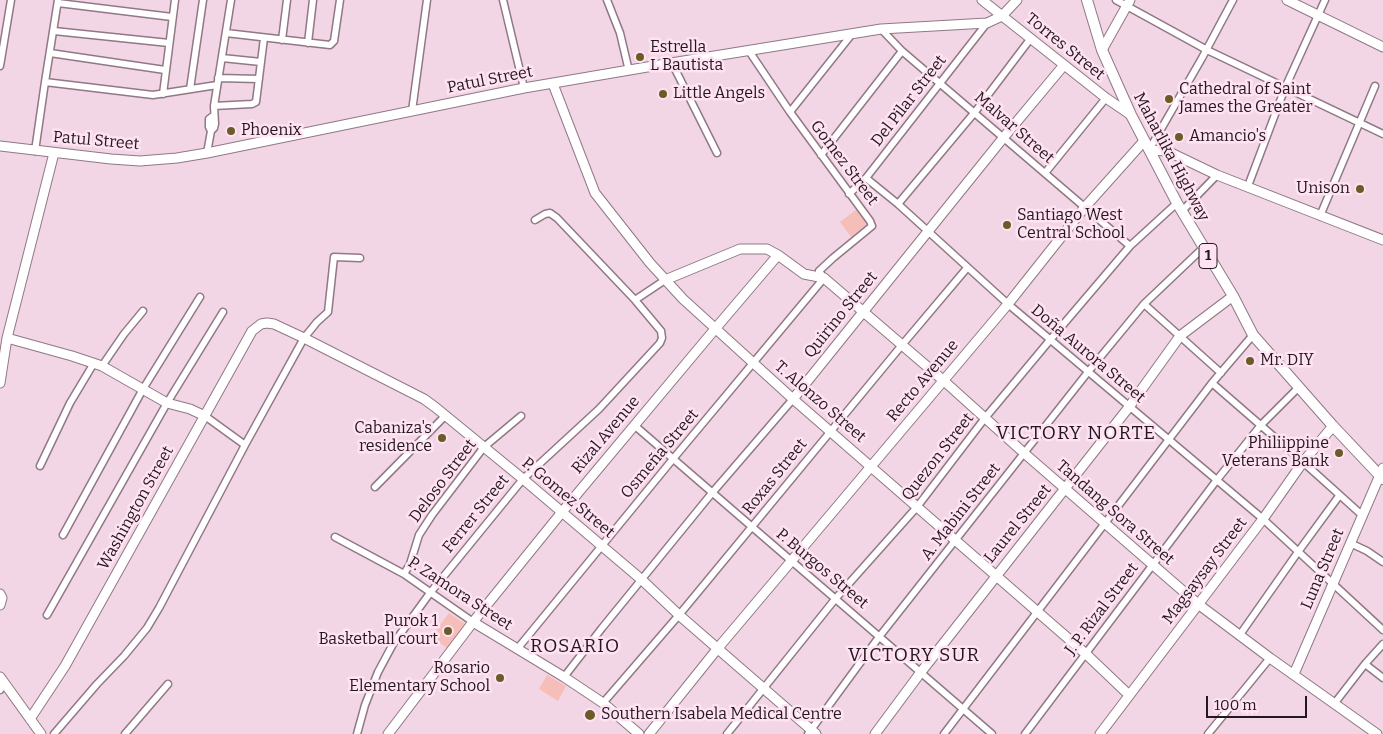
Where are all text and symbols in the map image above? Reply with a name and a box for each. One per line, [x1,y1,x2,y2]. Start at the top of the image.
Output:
street label: Torres Street [1022,9,1108,85]
place label: Estrella L Bautista [650,38,723,76]
marker: Estrella L Bautista [634,51,646,63]
street label: Del Pilar Street [867,51,951,151]
street label: Patul Street [446,62,534,98]
place label: Cathedral of Saint James the Greater [1179,80,1313,118]
place label: Little Angels [673,84,765,104]
marker: Little Angels [657,88,669,100]
street label: Malvar Street [970,88,1058,168]
street label: Maharlika Highway [1129,89,1213,225]
marker: Cathedral of Saint James the Greater [1163,93,1175,105]
street label: Gomez Street [806,117,882,209]
place label: Phoenix [241,121,302,141]
marker: Phoenix [225,125,237,137]
place label: Amancio's [1189,127,1266,147]
street label: Patul Street [52,128,140,154]
marker: Amancio's [1173,131,1185,143]
place label: Unison [1296,179,1350,199]
marker: Unison [1354,183,1366,195]
place label: Santiago West Central School [1017,206,1125,244]
marker: Santiago West Central School [1001,219,1013,231]
road number: 1 [1199,244,1217,268]
street label: Quirino Street [800,268,882,362]
street label: Doña Aurora Street [1027,301,1149,407]
street label: Recto Avenue [883,336,963,426]
place label: Mr. DIY [1260,351,1314,371]
marker: Mr. DIY [1244,355,1256,367]
street label: T. Alonzo Street [770,357,870,447]
street label: Rizal Avenue [568,392,644,478]
street label: Osmeña Street [617,405,703,503]
street label: Quezon Street [898,409,978,505]
place label: Cabaniza's residence [354,419,432,457]
district label: VICTORY NORTE [994,423,1158,445]
marker: Cabaniza's residence [436,432,448,444]
place label: Philiippine Veterans Bank [1222,434,1329,472]
street label: Roxas Street [739,435,811,519]
street label: Deloso Street [405,436,481,526]
street label: Washington Street [94,443,178,573]
marker: Philiippine Veterans Bank [1333,447,1345,459]
street label: P. Gomez Street [518,454,618,542]
street label: Tandang Sora Street [1052,457,1178,569]
street label: A. Mabini Street [917,460,1005,564]
street label: Ferrer Street [439,471,513,557]
street label: Laurel Street [980,481,1056,567]
street label: Magsaysay Street [1159,514,1251,628]
street label: P. Burgos Street [772,525,872,613]
street label: Luna Street [1297,526,1349,612]
street label: P. Zamora Street [404,553,516,635]
street label: J. P. Rizal Street [1061,559,1143,659]
place label: Purok 1 Basketball court [318,612,438,650]
marker: Purok 1 Basketball court [442,625,454,637]
district label: ROSARIO [529,636,621,658]
district label: VICTORY SUR [847,645,981,667]
place label: Rosario Elementary School [349,659,490,697]
marker: Rosario Elementary School [494,672,506,684]
scale bar [1208,686,1309,718]
text: 100 m [1214,696,1257,714]
place label: Southern Isabela Medical Centre [601,705,842,725]
marker: Southern Isabela Medical Centre [583,708,597,722]

